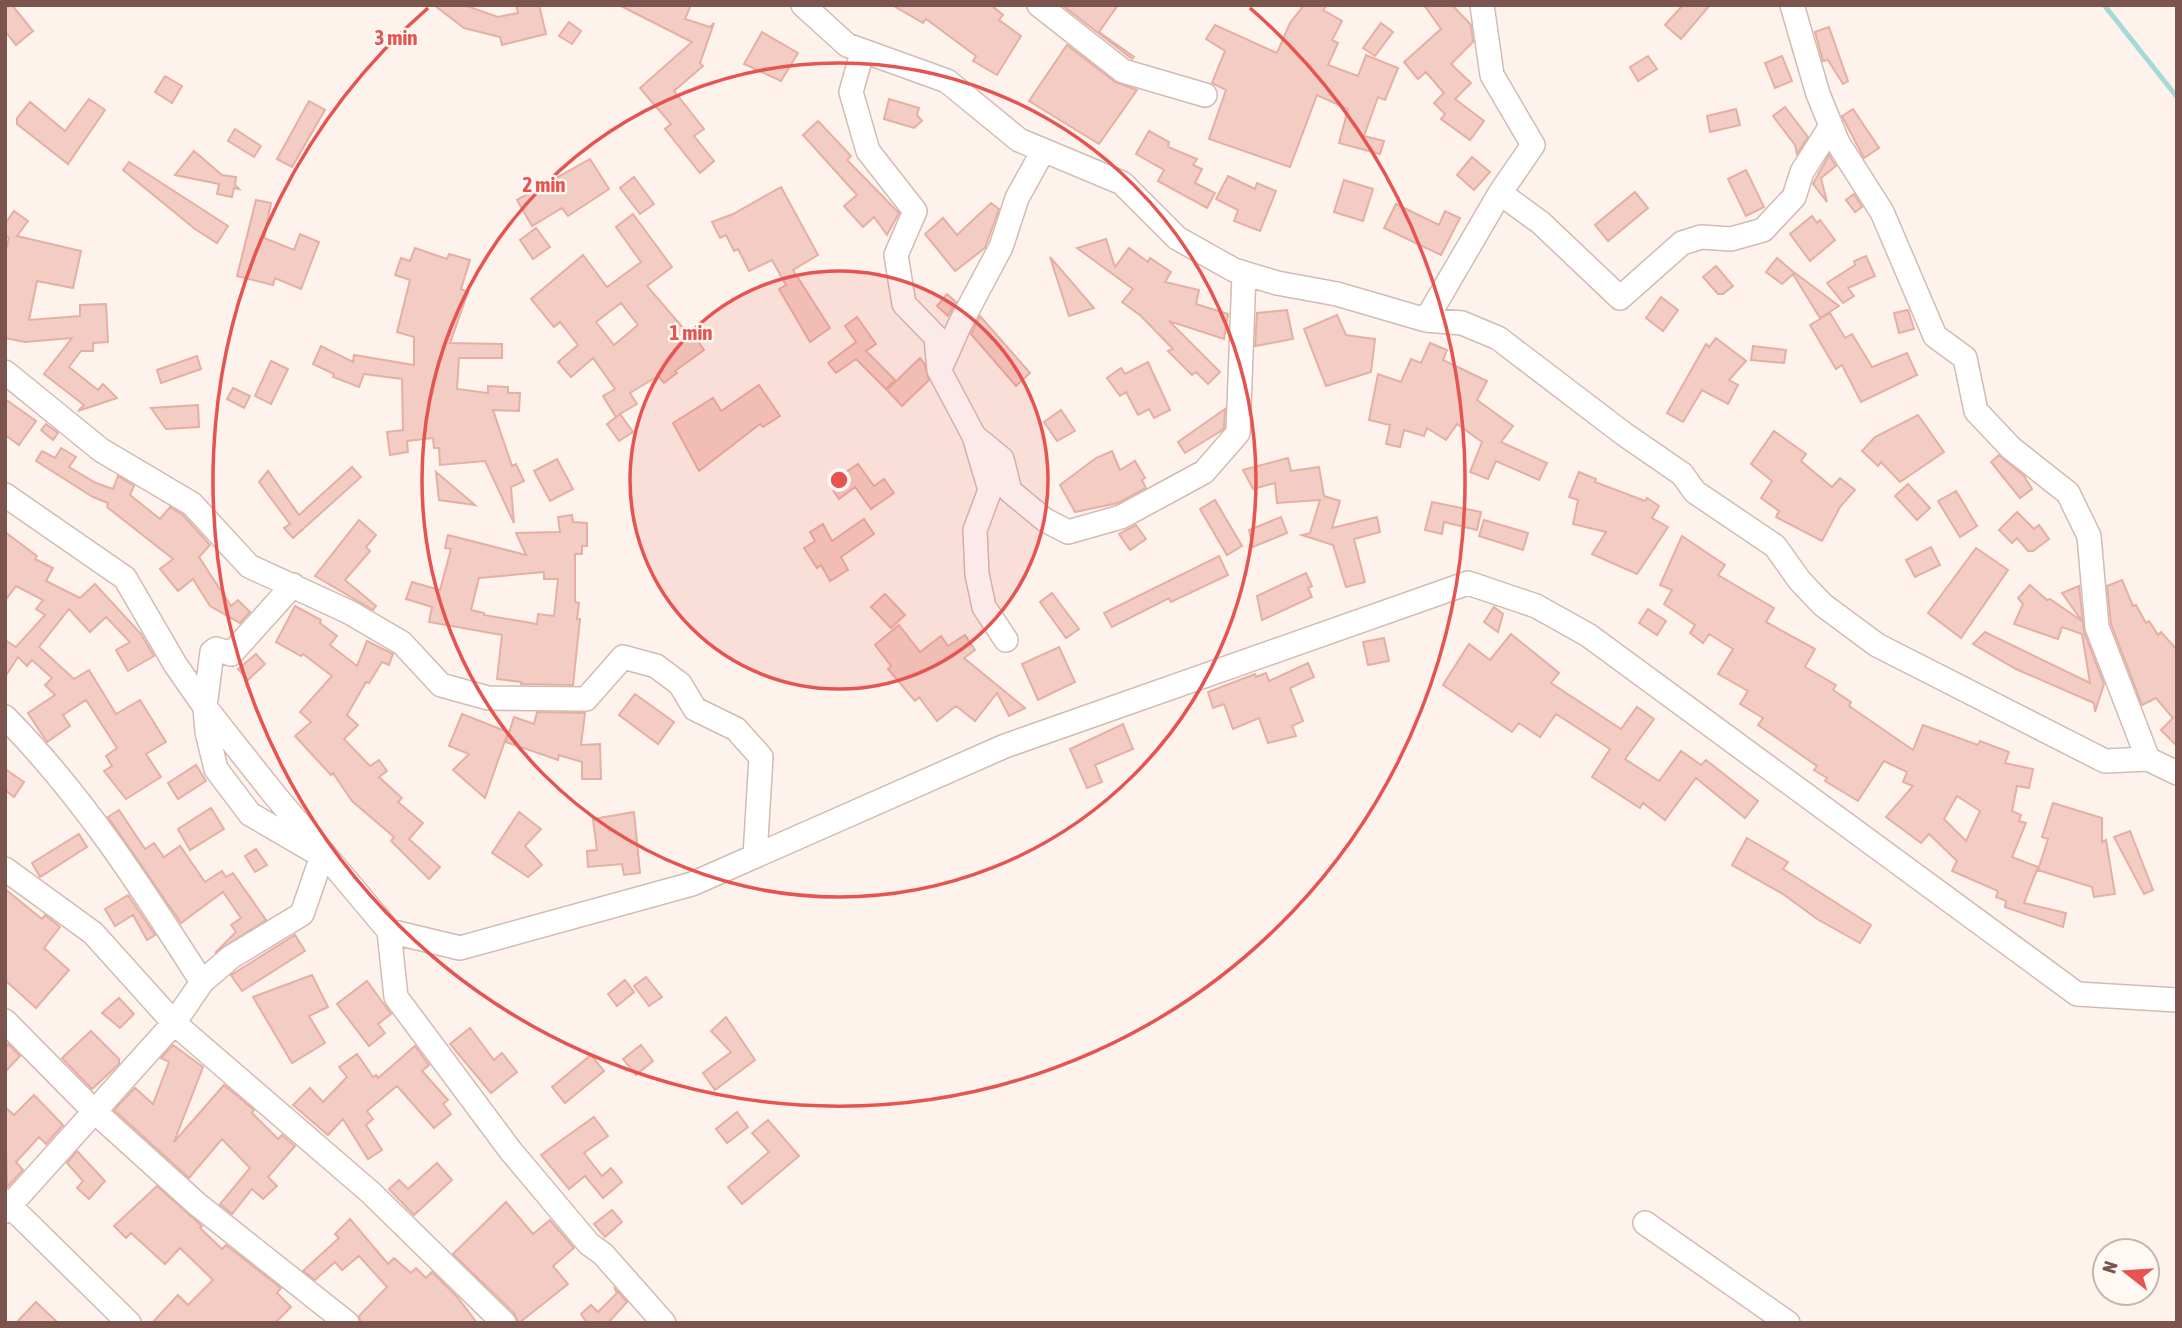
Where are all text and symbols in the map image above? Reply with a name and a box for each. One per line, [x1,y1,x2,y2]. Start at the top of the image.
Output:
text: 3 min [375,25,417,49]
text: 2 min [523,172,565,196]
text: 1 min [670,320,712,344]
centre of rings [827,468,851,492]
north arrow [2091,1237,2161,1307]
text: N [2098,1258,2122,1276]

